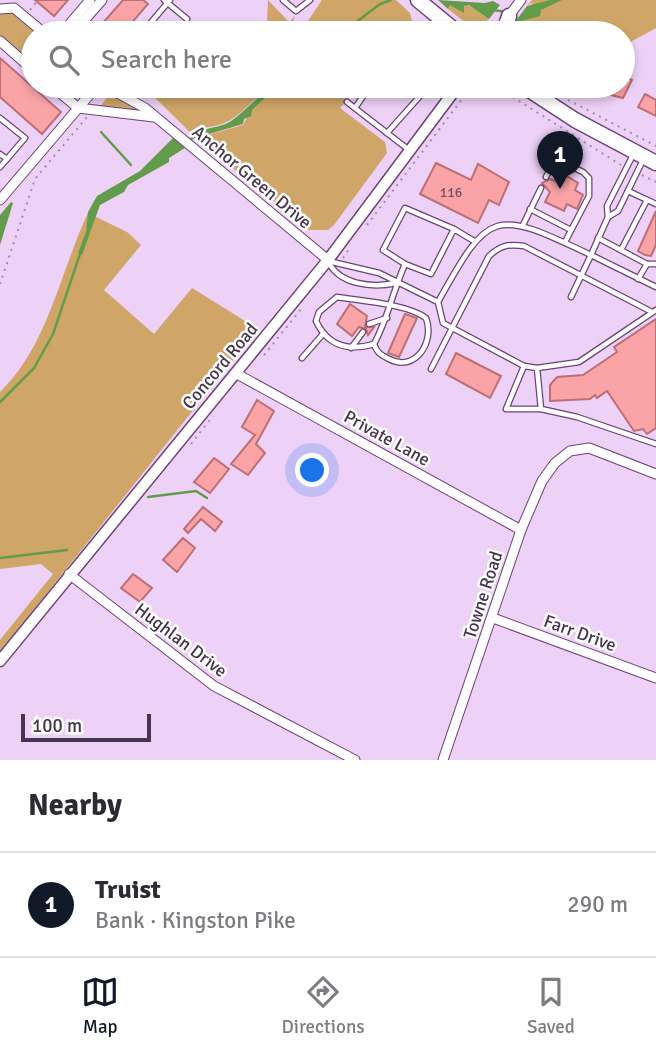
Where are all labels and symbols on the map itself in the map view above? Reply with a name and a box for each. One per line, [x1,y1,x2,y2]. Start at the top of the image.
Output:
street label: Anchor Green Drive [188,121,316,233]
pin: 1 [537,131,583,189]
house number: 116 [440,184,462,201]
street label: Concord Road [177,318,263,414]
street label: Private Lane [340,405,434,471]
your location [295,453,329,487]
street label: Towne Road [458,548,508,642]
street label: Hughlan Drive [131,598,231,682]
street label: Farr Drive [541,610,619,656]
scale bar [21,711,150,743]

